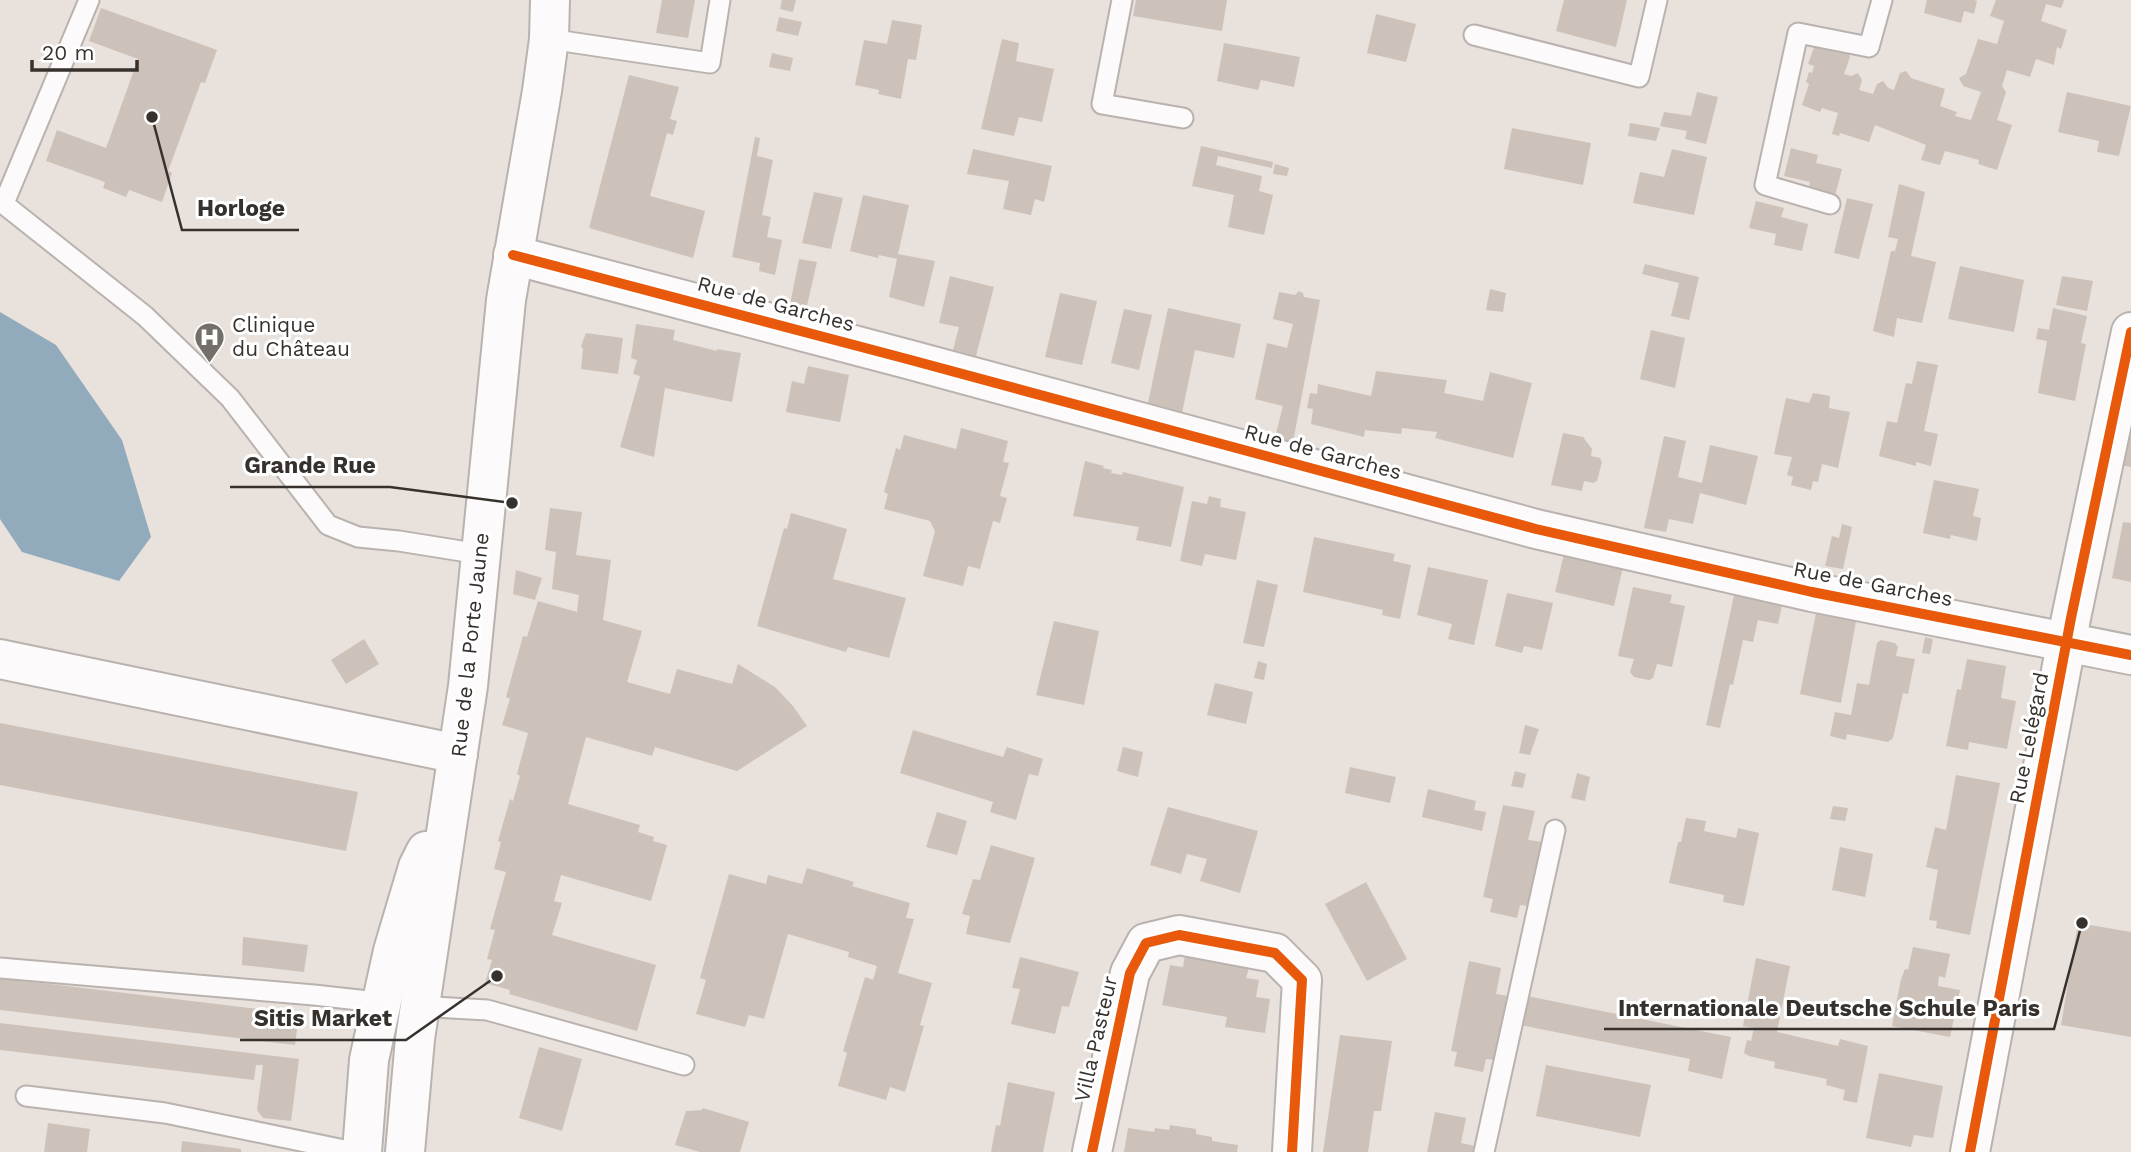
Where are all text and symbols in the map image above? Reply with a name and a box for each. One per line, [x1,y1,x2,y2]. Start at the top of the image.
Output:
scale bar [32,28,136,72]
text: 20 m [42,40,94,65]
callout: Horloge [182,186,299,230]
text: Horloge [197,195,285,222]
street label: Rue de Garches [695,271,857,337]
place label: Clinique du Château [232,312,350,361]
hospital icon: Clinique du Château [192,320,226,364]
street label: Rue de Garches [1242,419,1404,485]
callout: Grande Rue [230,443,390,487]
text: Grande Rue [244,452,376,479]
street label: Rue de la Porte Jaune [445,531,494,758]
street label: Rue de Garches [1791,556,1955,611]
street label: Rue Lelégard [2004,670,2054,806]
street label: Villa Pasteur [1069,973,1122,1104]
callout: Internationale Deutsche Schule Paris [1604,985,2054,1029]
text: Internationale Deutsche Schule Paris [1618,995,2040,1022]
callout: Sitis Market [240,996,406,1040]
text: Sitis Market [254,1005,392,1032]

